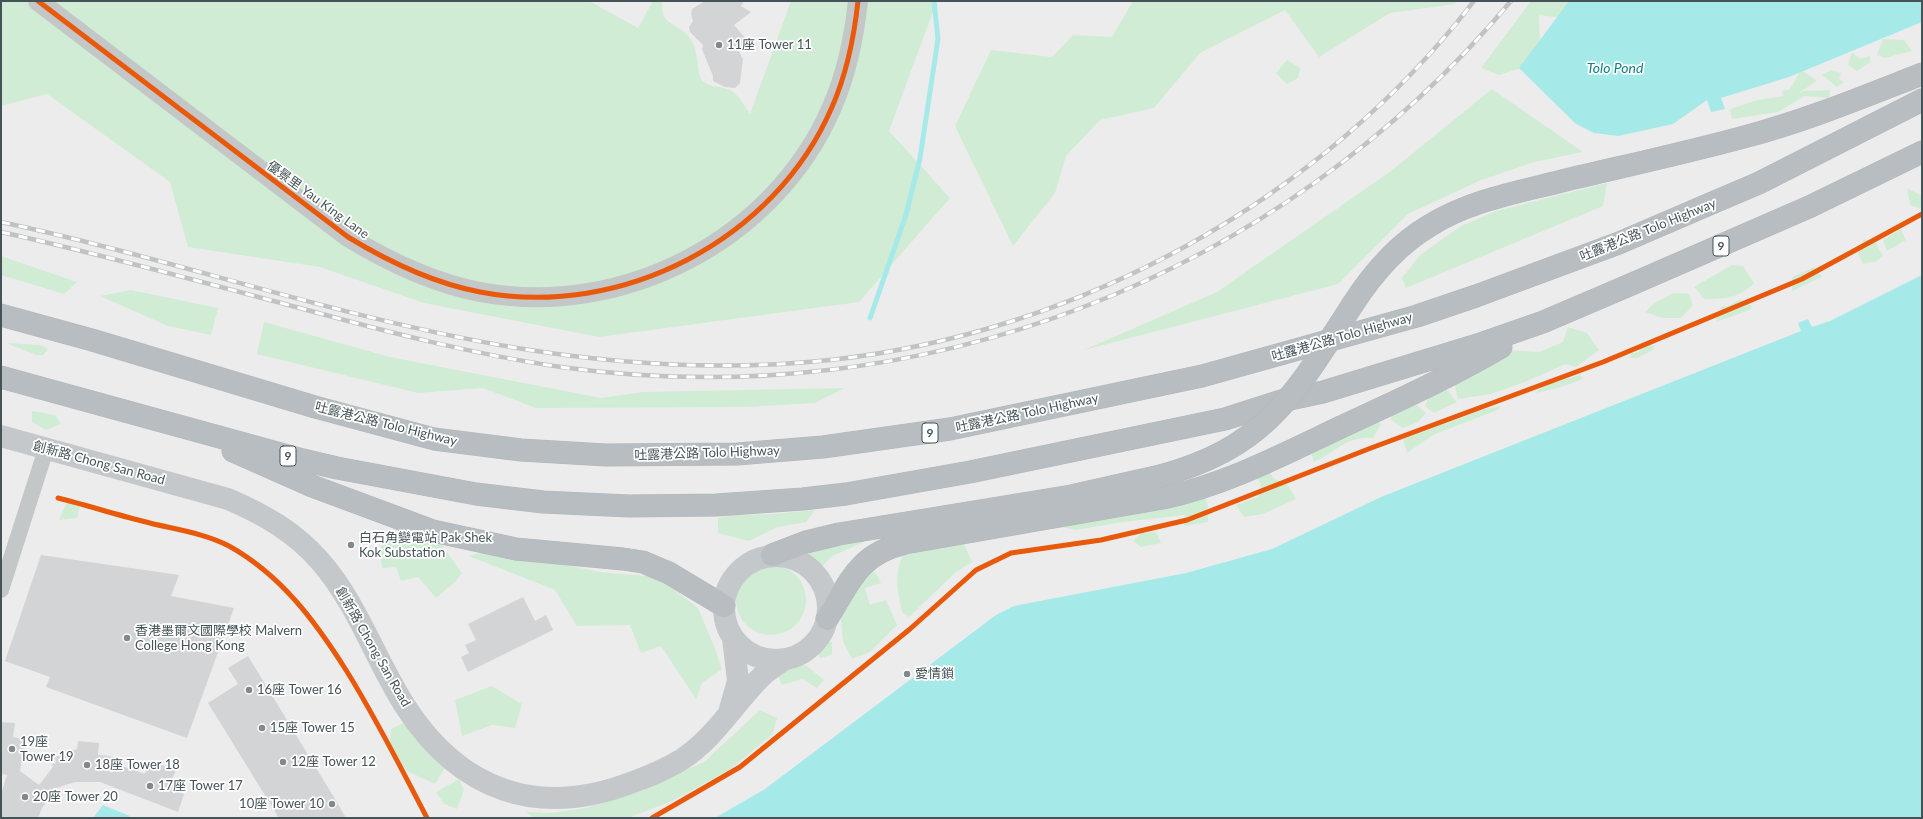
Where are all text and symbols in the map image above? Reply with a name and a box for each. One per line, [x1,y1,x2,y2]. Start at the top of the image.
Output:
place label: 11座 Tower 11 [727,37,812,53]
marker: 11座 Tower 11 [714,40,724,50]
water label: Tolo Pond [1587,60,1643,76]
street label: 優景里 Yau King Lane [264,158,372,242]
street label: 吐露港公路 Tolo Highway [1578,195,1718,265]
road number: 9 [1713,236,1729,256]
street label: 吐露港公路 Tolo Highway [1270,309,1414,365]
street label: 吐露港公路 Tolo Highway [954,390,1100,436]
street label: 吐露港公路 Tolo Highway [313,399,459,449]
road number: 9 [922,423,938,443]
street label: 創新路 Chong San Road [31,438,167,488]
street label: 吐露港公路 Tolo Highway [634,443,780,463]
road number: 9 [280,446,296,466]
place label: 白石角變電站 Pak Shek Kok Substation [359,530,492,561]
marker: 白石角變電站 Pak Shek Kok Substation [346,540,356,550]
street label: 創新路 Chong San Road [332,584,414,710]
place label: 香港墨爾文國際學校 Malvern College Hong Kong [135,623,302,654]
marker: 香港墨爾文國際學校 Malvern College Hong Kong [122,633,132,643]
place label: 愛情鎖 [915,666,954,682]
marker: 愛情鎖 [902,669,912,679]
place label: 16座 Tower 16 [257,682,342,698]
marker: 16座 Tower 16 [244,685,254,695]
place label: 15座 Tower 15 [270,720,355,736]
marker: 15座 Tower 15 [257,723,267,733]
place label: 19座 Tower 19 [20,734,73,765]
marker: 19座 Tower 19 [7,744,17,754]
place label: 12座 Tower 12 [291,754,376,770]
place label: 18座 Tower 18 [95,757,180,773]
marker: 12座 Tower 12 [278,757,288,767]
marker: 18座 Tower 18 [82,760,92,770]
place label: 17座 Tower 17 [158,778,243,794]
marker: 17座 Tower 17 [145,781,155,791]
place label: 20座 Tower 20 [33,789,118,805]
marker: 20座 Tower 20 [20,792,30,802]
place label: 10座 Tower 10 [239,796,324,812]
marker: 10座 Tower 10 [327,799,337,809]

